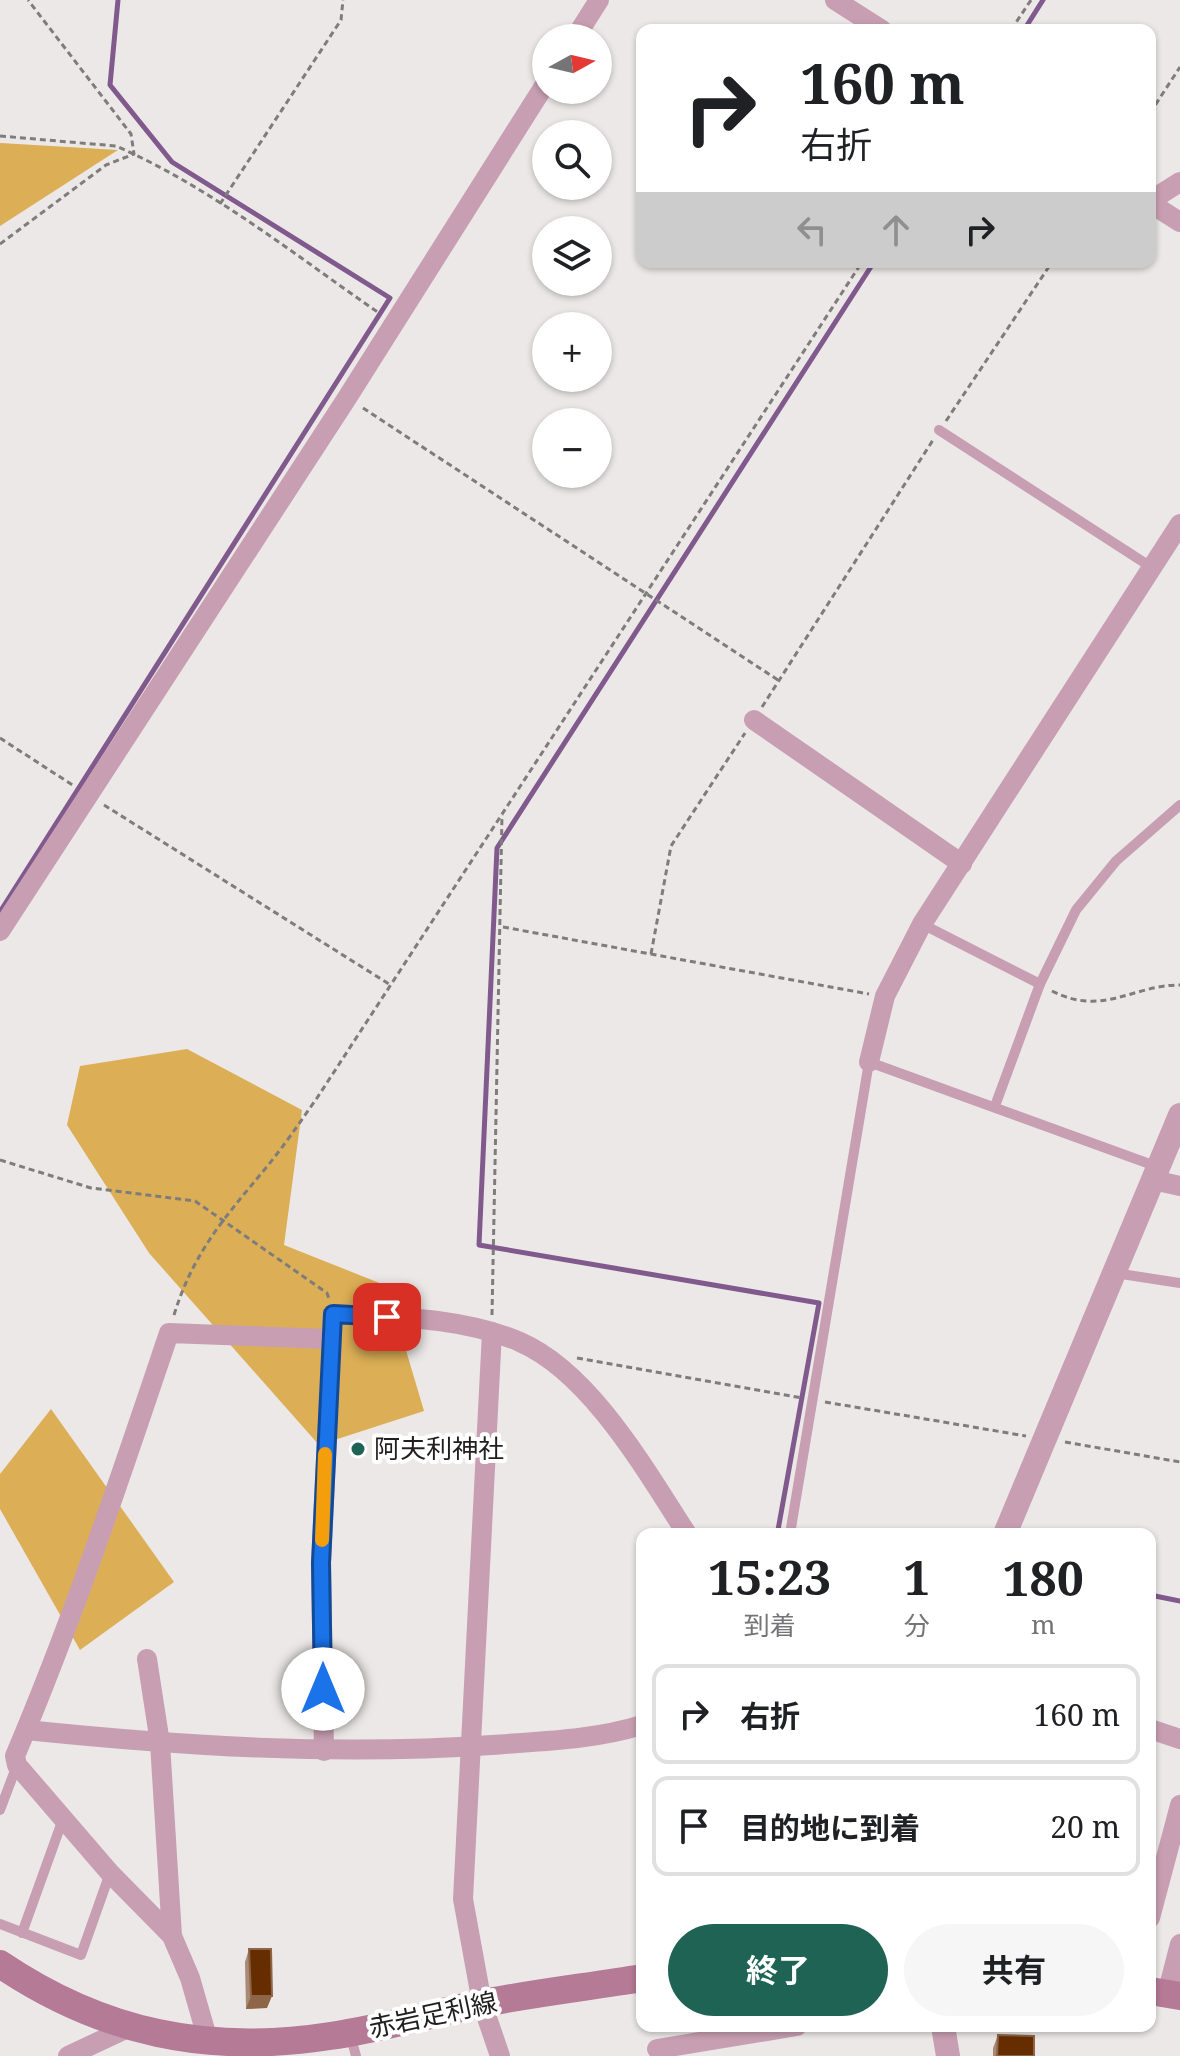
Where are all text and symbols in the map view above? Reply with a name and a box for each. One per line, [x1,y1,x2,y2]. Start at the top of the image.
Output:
north arrow [532,24,612,104]
map controls [532,24,612,488]
text: 160 m [800,44,965,120]
icon: right [668,56,772,160]
button: search [532,120,612,200]
text: 右折 [800,120,872,169]
icon: left [790,208,834,252]
icon: ahead [874,208,918,252]
icon: right [958,208,1002,252]
button: layers [532,216,612,296]
button: + [532,312,612,392]
button: − [532,408,612,488]
pin [353,1283,421,1351]
icon: arrive [365,1295,409,1339]
place label: 阿夫利神社 [374,1430,504,1466]
marker: 阿夫利神社 [349,1440,367,1458]
text: 15:23 [708,1544,831,1609]
text: 1 [903,1544,930,1609]
text: 180 [1002,1545,1084,1610]
text: m [1031,1606,1055,1642]
text: 到着 [744,1607,796,1643]
text: 分 [904,1607,930,1643]
position arrow [281,1647,365,1731]
icon: right [672,1692,716,1736]
text: 160 m [1034,1694,1120,1735]
text: 右折 [740,1695,800,1736]
icon: arrive [672,1804,716,1848]
text: 20 m [1050,1806,1120,1847]
text: 目的地に到着 [740,1807,920,1848]
button: 終了 [668,1924,888,2016]
button: 共有 [904,1924,1124,2016]
street label: 赤岩足利線 [365,1983,500,2045]

